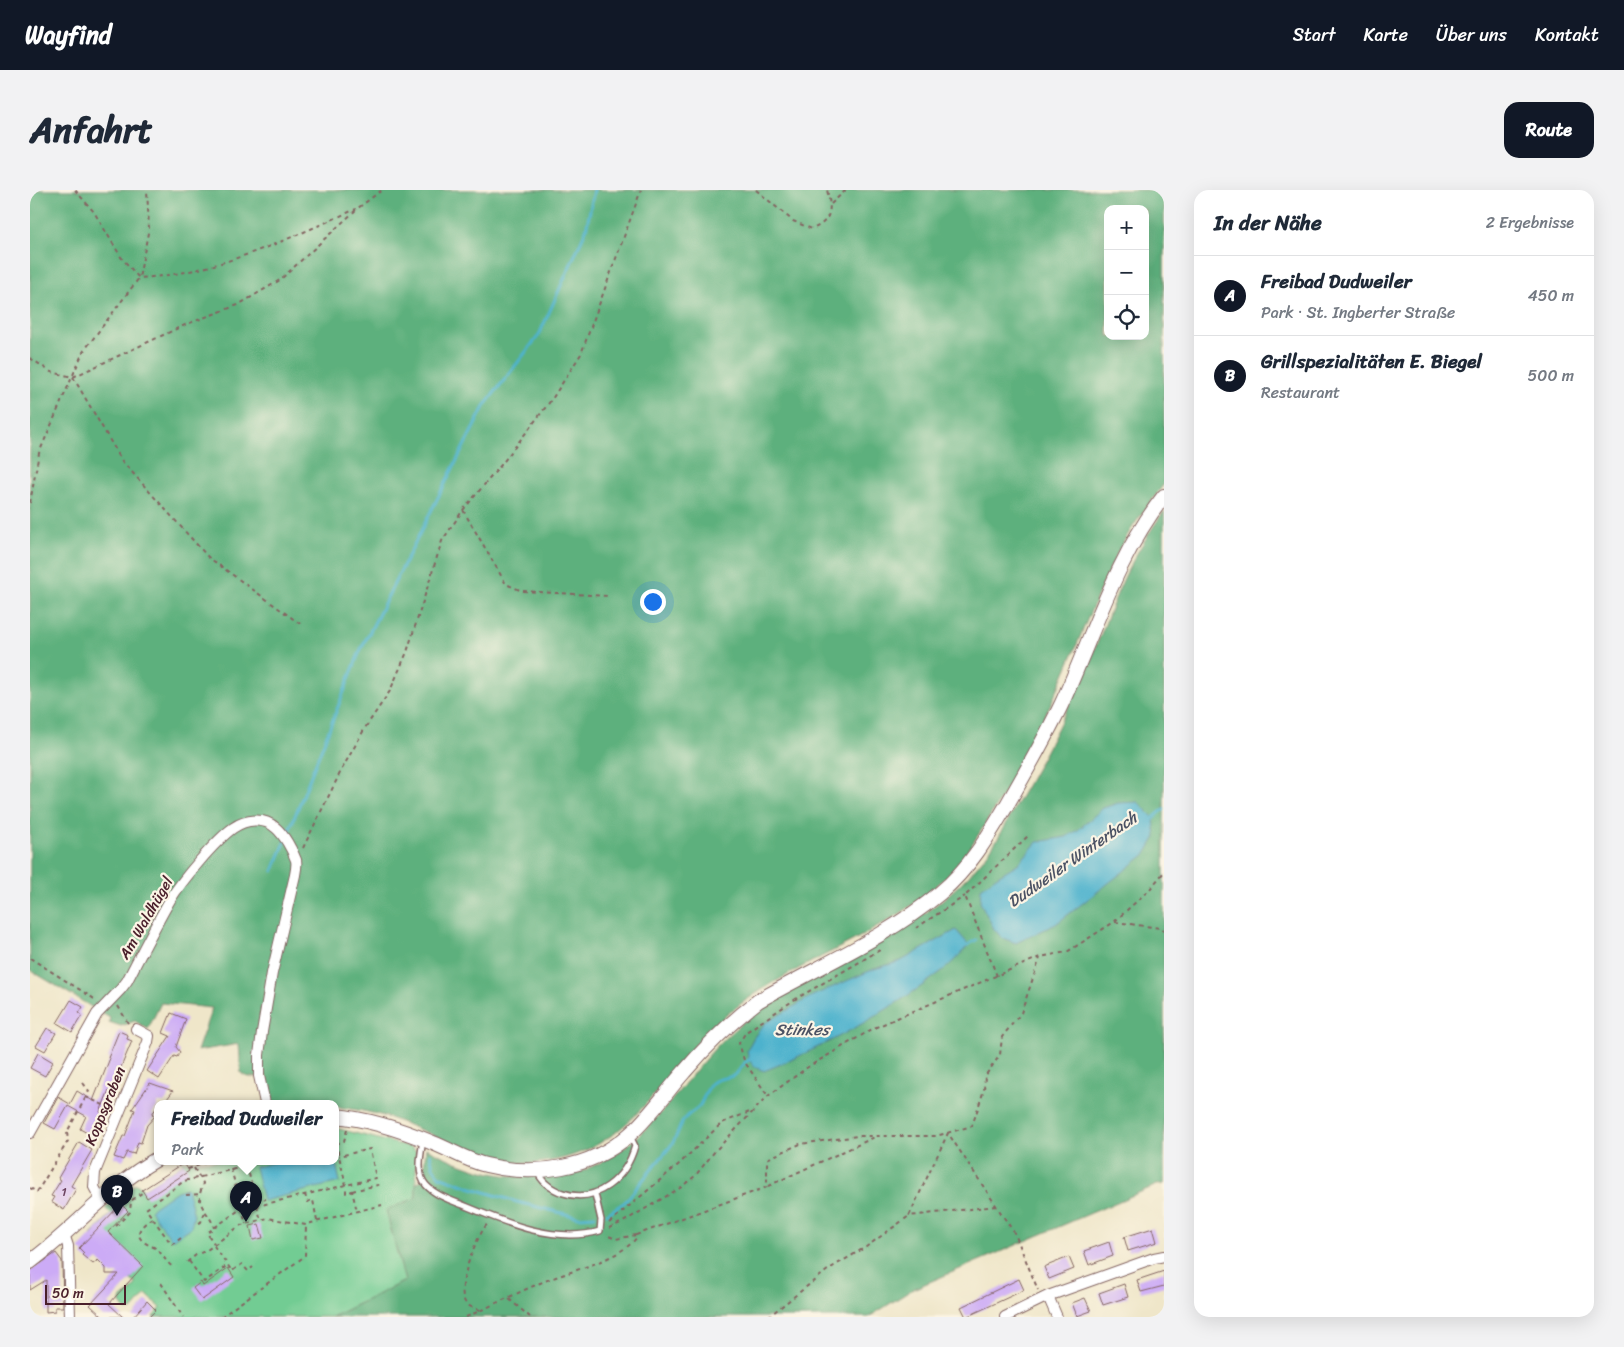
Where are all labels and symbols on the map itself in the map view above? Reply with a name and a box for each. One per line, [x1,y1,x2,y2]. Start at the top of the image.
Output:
your location [640,589,666,615]
water label: Dudweiler Winterbach [1001,803,1145,915]
street label: Am Waldhügel [111,871,181,965]
water label: Stinkes [775,1015,832,1044]
street label: Koppsgraben [77,1063,133,1149]
pin: B [101,1175,133,1216]
house number: 1 [61,1181,67,1203]
pin: A [230,1181,262,1222]
scale bar [45,1282,126,1305]

